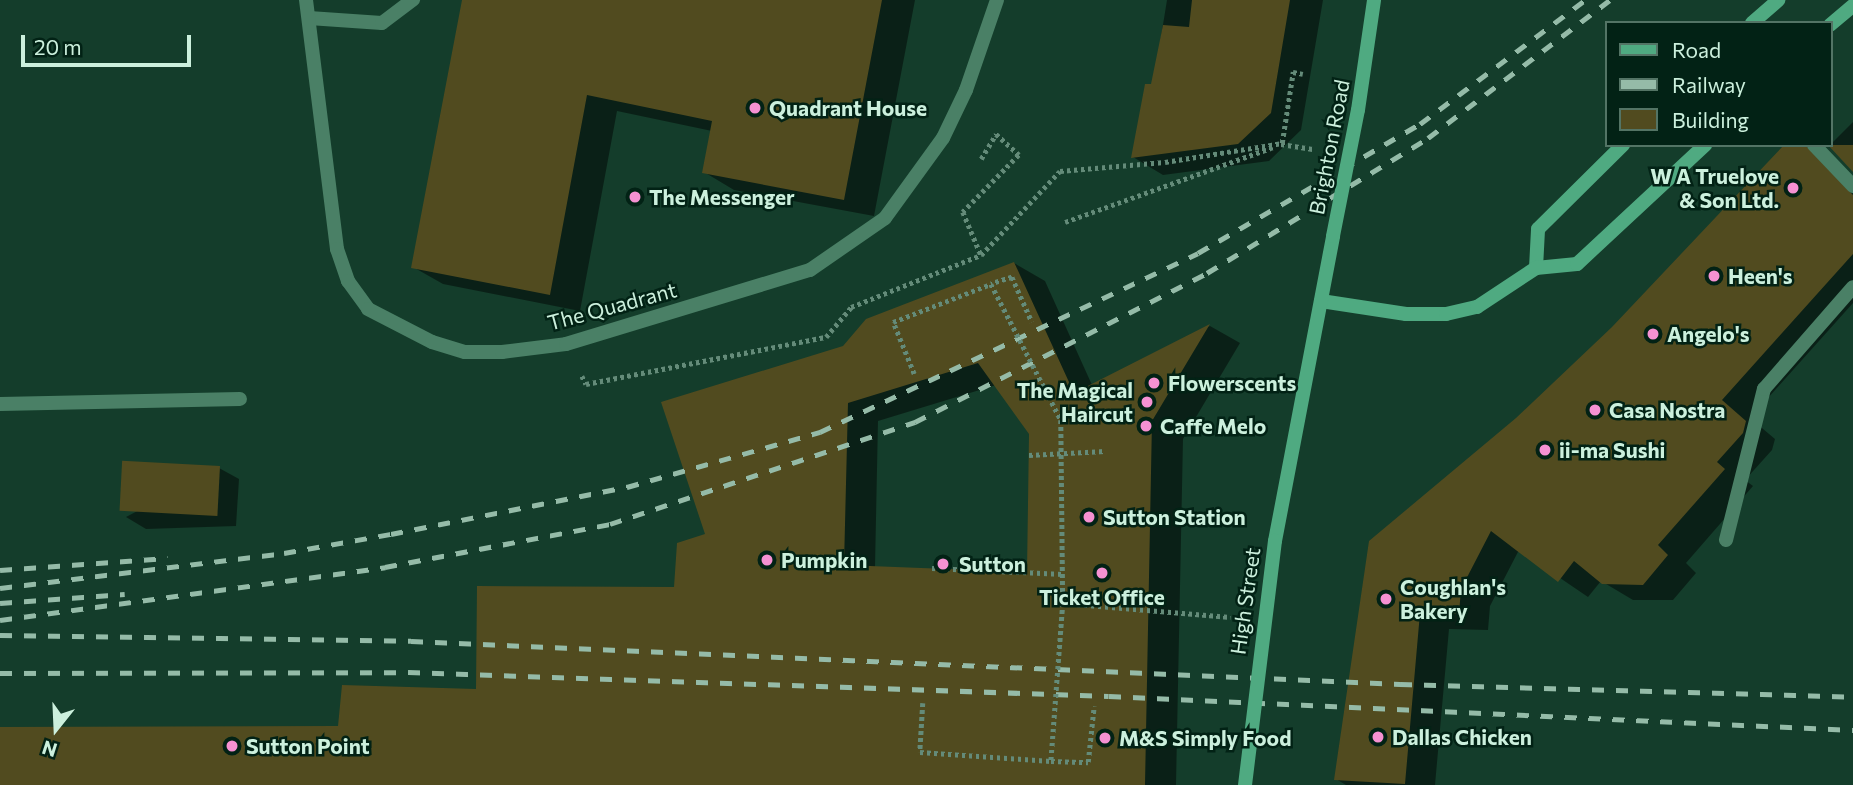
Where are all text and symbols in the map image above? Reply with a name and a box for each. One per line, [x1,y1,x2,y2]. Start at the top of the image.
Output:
scale bar [24,21,194,65]
legend [1604,21,1832,147]
text: 20 m [34,34,82,59]
text: Road [1672,37,1721,62]
text: Railway [1672,72,1746,97]
street label: Brighton Road [1304,77,1354,217]
place label: Quadrant House [769,95,927,121]
marker: Quadrant House [747,100,763,116]
text: Building [1672,107,1749,132]
place label: W A Truelove & Son Ltd. [1650,163,1779,213]
marker: W A Truelove & Son Ltd. [1785,180,1801,196]
place label: The Messenger [649,184,795,210]
marker: The Messenger [627,189,643,205]
place label: Heen's [1728,263,1793,289]
marker: Heen's [1706,268,1722,284]
street label: The Quadrant [545,277,679,335]
place label: Angelo's [1667,321,1749,347]
marker: Angelo's [1645,326,1661,342]
place label: Flowerscents [1168,370,1296,396]
marker: Flowerscents [1146,375,1162,391]
place label: The Magical Haircut [1017,377,1133,427]
marker: The Magical Haircut [1139,394,1155,410]
place label: Casa Nostra [1609,397,1725,423]
marker: Casa Nostra [1587,402,1603,418]
place label: Caffe Melo [1160,413,1266,439]
marker: Caffe Melo [1138,418,1154,434]
place label: ii-ma Sushi [1559,437,1665,463]
marker: ii-ma Sushi [1537,442,1553,458]
place label: Sutton Station [1103,504,1246,530]
marker: Sutton Station [1081,509,1097,525]
street label: High Street [1225,546,1265,656]
place label: Pumpkin [781,547,867,573]
place label: Sutton [959,551,1026,577]
marker: Pumpkin [759,552,775,568]
marker: Sutton [933,554,953,574]
marker: Ticket Office [1094,565,1110,581]
place label: Coughlan's Bakery [1400,574,1506,624]
place label: Ticket Office [1039,584,1165,610]
marker: Coughlan's Bakery [1378,591,1394,607]
north arrow [21,694,91,764]
place label: Dallas Chicken [1392,724,1532,750]
place label: M&S Simply Food [1119,725,1291,751]
marker: Dallas Chicken [1370,729,1386,745]
marker: M&S Simply Food [1097,730,1113,746]
place label: Sutton Point [246,733,370,759]
text: N [39,736,60,763]
marker: Sutton Point [224,738,240,754]

